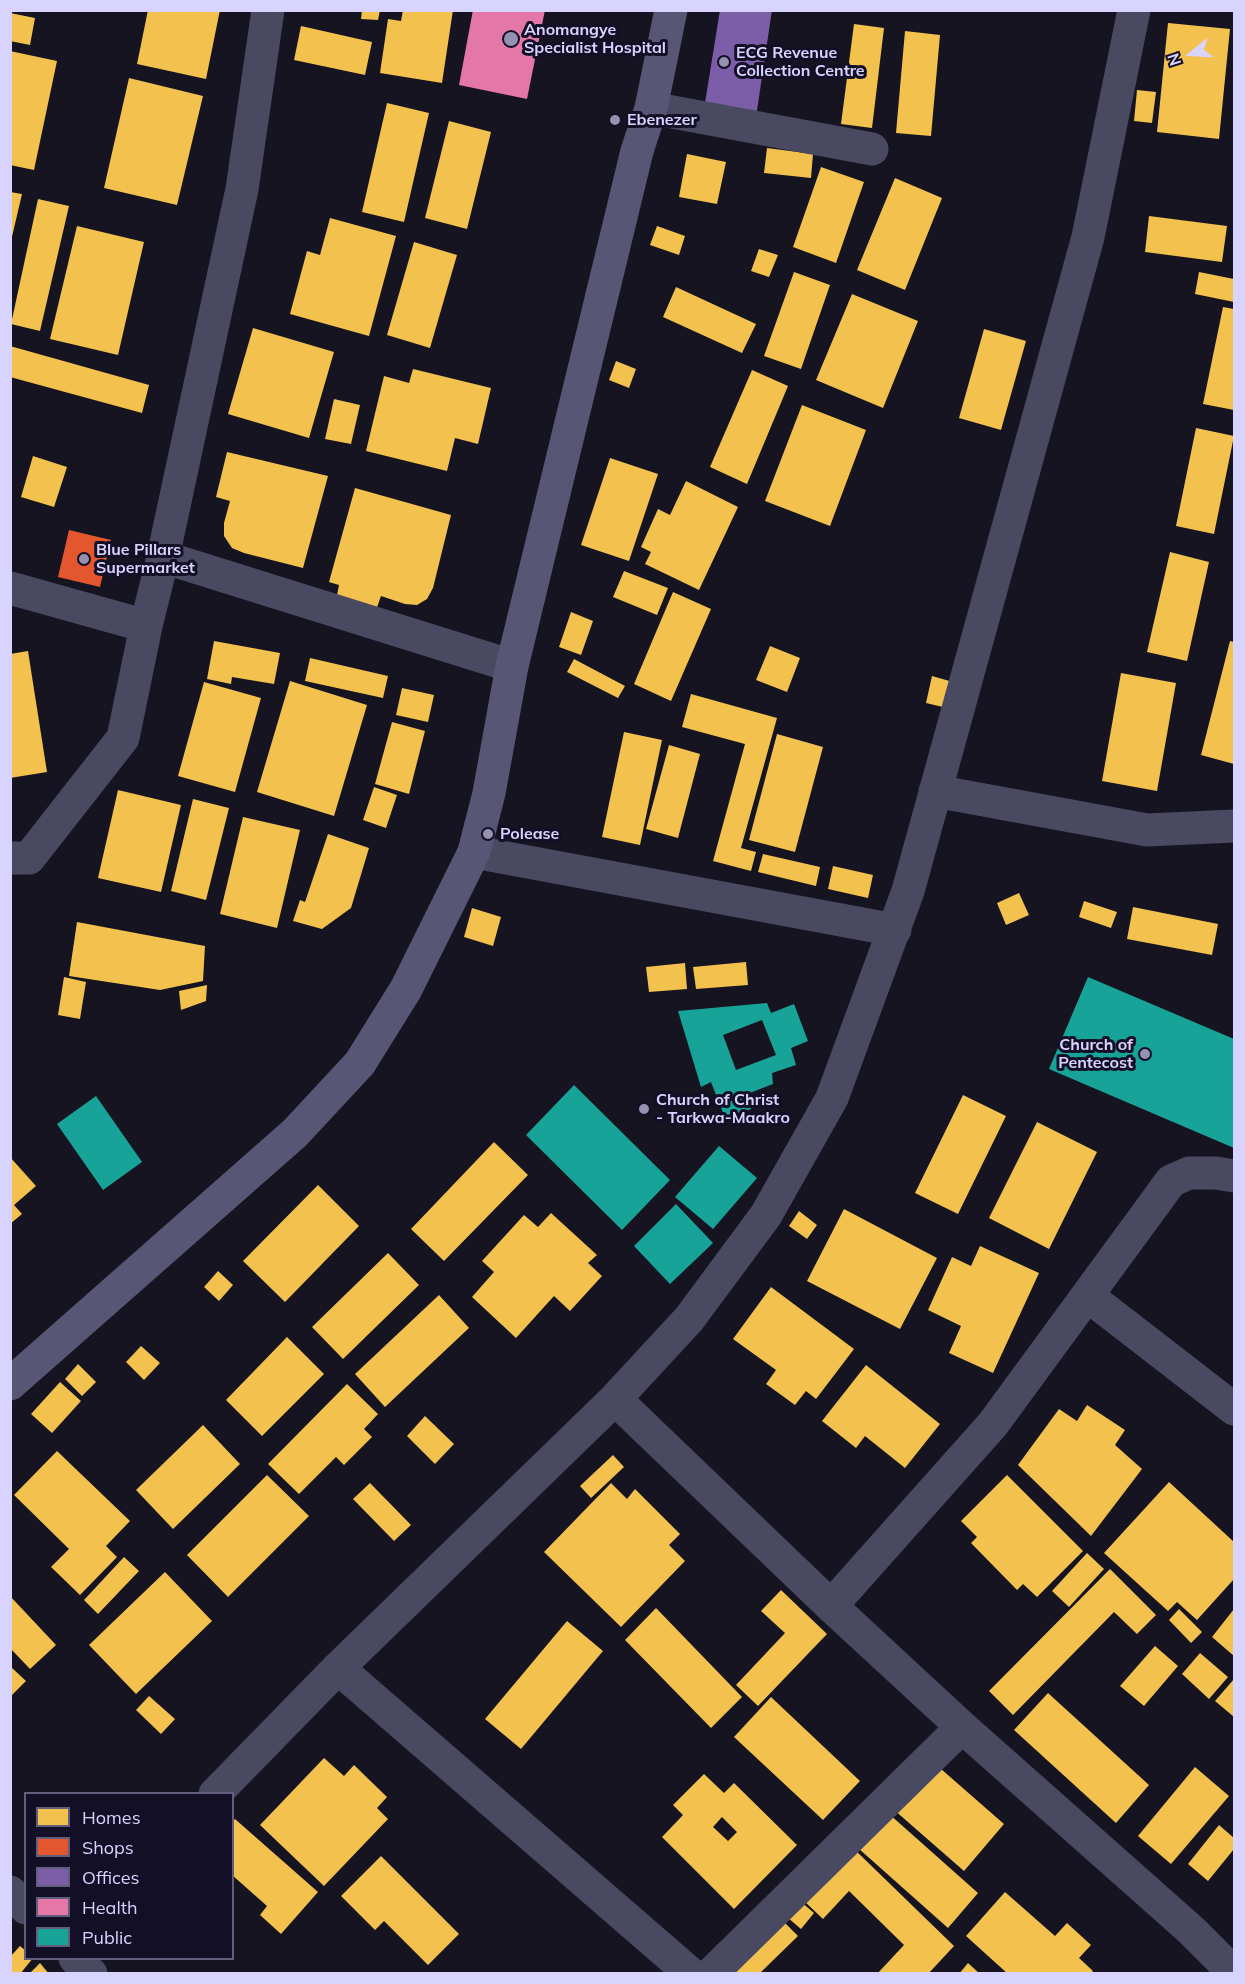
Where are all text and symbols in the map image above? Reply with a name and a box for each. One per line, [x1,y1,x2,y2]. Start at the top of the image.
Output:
place label: Anomangye Specialist Hospital [524,20,666,58]
north arrow [1161,24,1221,84]
marker: Anomangye Specialist Hospital [502,30,520,48]
place label: ECG Revenue Collection Centre [736,43,865,81]
text: N [1163,51,1185,68]
marker: ECG Revenue Collection Centre [717,55,731,69]
place label: Ebenezer [627,110,697,130]
marker: Ebenezer [608,113,622,127]
place label: Blue Pillars Supermarket [96,540,195,578]
marker: Blue Pillars Supermarket [77,552,91,566]
place label: Polease [500,824,559,844]
marker: Polease [481,827,495,841]
place label: Church of Pentecost [1058,1035,1133,1073]
marker: Church of Pentecost [1138,1047,1152,1061]
place label: Church of Christ - Tarkwa-Maakro [656,1090,790,1128]
marker: Church of Christ - Tarkwa-Maakro [637,1102,651,1116]
legend [24,1792,234,1960]
text: Homes [82,1806,141,1829]
text: Shops [82,1836,134,1859]
text: Offices [82,1866,139,1889]
text: Health [82,1896,138,1919]
text: Public [82,1926,132,1949]

